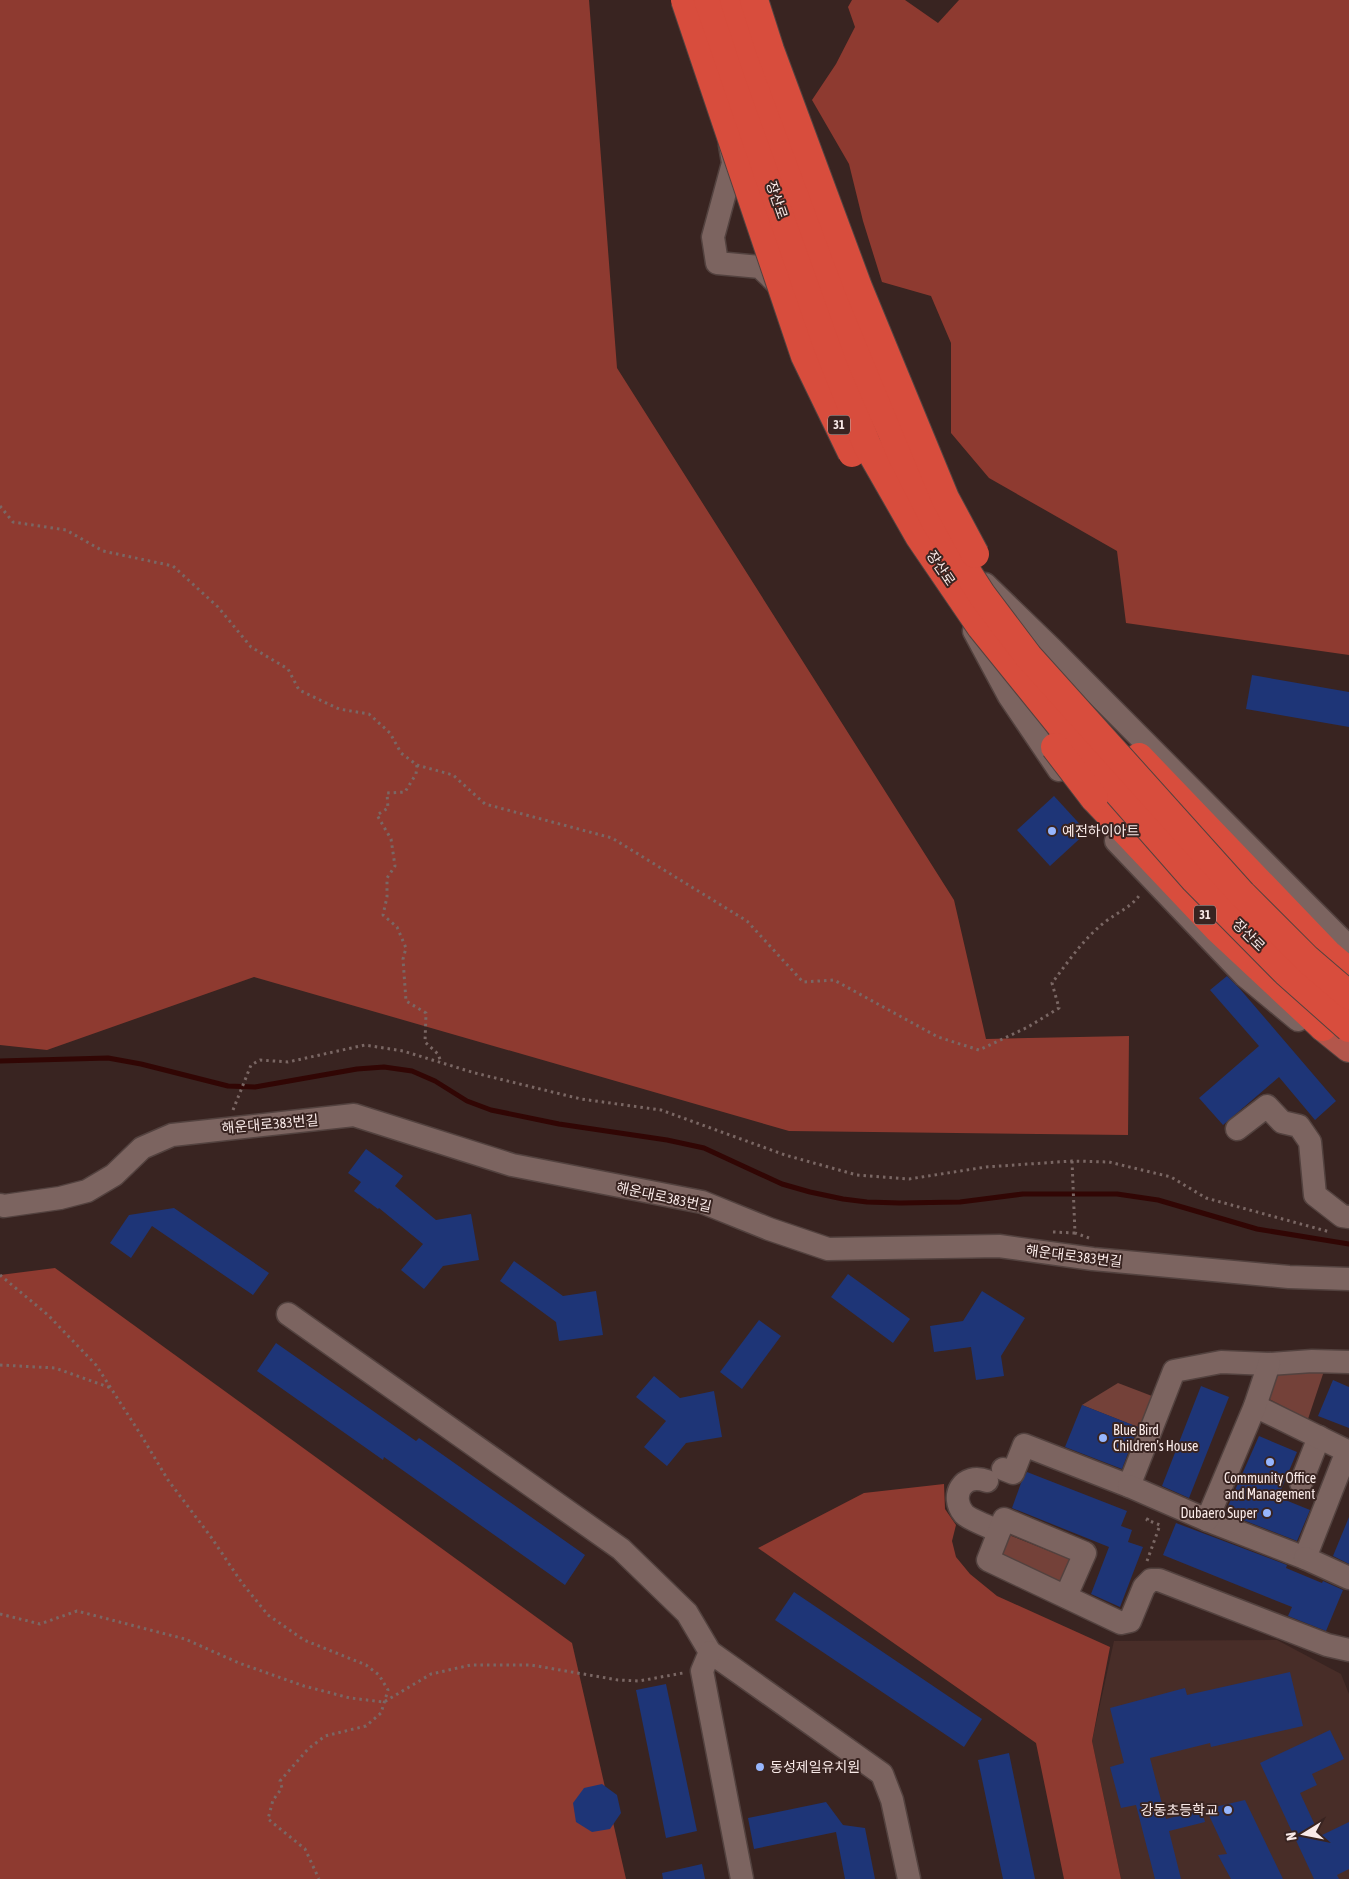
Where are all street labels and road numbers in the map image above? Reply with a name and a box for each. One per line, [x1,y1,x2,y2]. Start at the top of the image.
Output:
street label: 장산로 [763,179,791,221]
road number: 31 [828,416,850,434]
street label: 장산로 [924,548,959,589]
road number: 31 [1194,906,1216,924]
street label: 장산로 [1230,916,1268,954]
street label: 해운대로383번길 [221,1112,319,1136]
street label: 해운대로383번길 [615,1179,713,1215]
street label: 해운대로383번길 [1025,1242,1123,1270]

